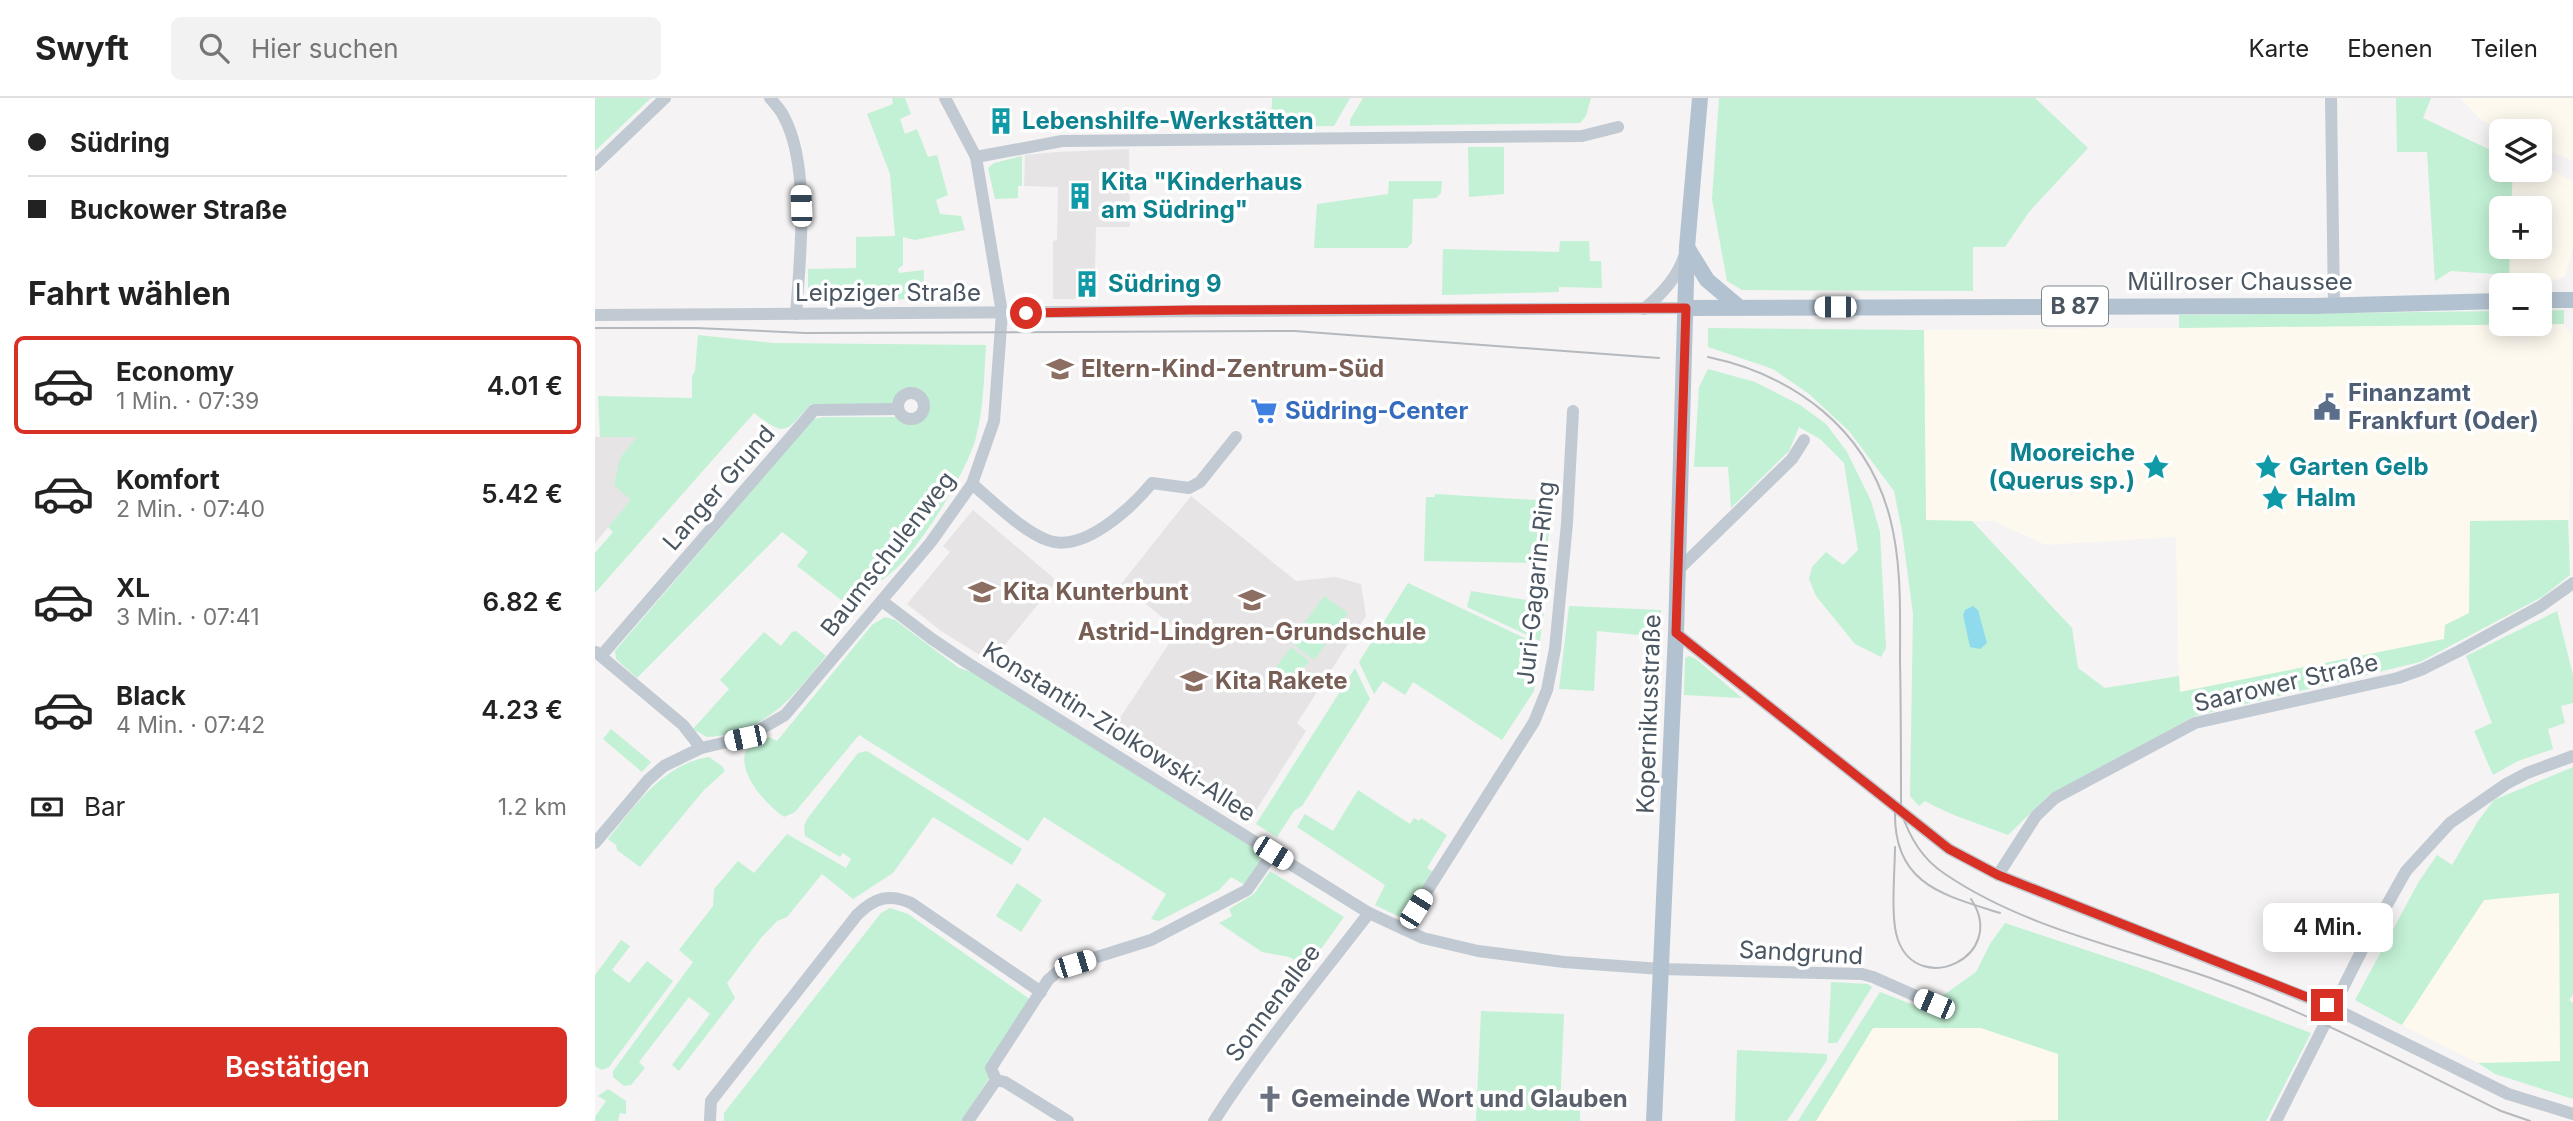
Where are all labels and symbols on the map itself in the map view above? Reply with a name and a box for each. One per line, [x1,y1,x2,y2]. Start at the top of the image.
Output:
building icon: Lebenshilfe-Werkstätten [986,106,1016,136]
place label: Lebenshilfe-Werkstätten [1022,106,1314,135]
place label: Kita "Kinderhaus am Südring" [1101,167,1302,224]
building icon: Kita "Kinderhaus am Südring" [1065,181,1095,211]
car [790,185,813,227]
street label: Müllroser Chaussee [2127,267,2353,296]
building icon: Südring 9 [1072,269,1102,299]
place label: Südring 9 [1108,269,1222,298]
street label: Leipziger Straße [795,278,981,307]
road number: B 87 [2042,286,2108,326]
route start [1010,297,1042,329]
car [1815,297,1857,318]
school or university icon: Eltern-Kind-Zentrum-Süd [1045,354,1075,384]
place label: Eltern-Kind-Zentrum-Süd [1081,354,1384,383]
place label: Finanzamt Frankfurt (Oder) [2348,378,2539,435]
public building icon: Finanzamt Frankfurt (Oder) [2312,392,2342,422]
supermarket icon: Südring-Center [1249,396,1279,426]
place label: Südring-Center [1285,396,1468,425]
street label: Langer Grund [657,419,781,556]
place label: Mooreiche (Querus sp.) [1989,438,2135,495]
place icon: Mooreiche (Querus sp.) [2141,452,2171,482]
place icon: Garten Gelb [2253,452,2283,482]
place label: Garten Gelb [2289,452,2429,481]
street label: Baumschulenweg [814,466,961,642]
street label: Juri-Gagarin-Ring [1510,480,1561,686]
place icon: Halm [2260,483,2290,513]
place label: Halm [2296,483,2356,512]
school or university icon: Kita Kunterbunt [967,577,997,607]
place label: Kita Kunterbunt [1003,577,1189,606]
school or university icon: Astrid-Lindgren-Grundschule [1237,585,1267,615]
street label: Kopernikusstraße [1631,614,1666,814]
place label: Astrid-Lindgren-Grundschule [1078,617,1426,646]
street label: Konstantin-Ziolkowski-Allee [977,635,1261,828]
street label: Saarower Straße [2191,647,2381,718]
school or university icon: Kita Rakete [1179,666,1209,696]
place label: Kita Rakete [1215,666,1348,695]
car [723,723,768,753]
car [1250,833,1297,873]
car [1396,886,1437,932]
callout: 4 Min. [2262,904,2392,953]
street label: Sandgrund [1738,935,1864,970]
street label: Sonnenallee [1219,938,1326,1067]
car [1052,948,1099,980]
car [1911,986,1958,1022]
route end [2311,989,2343,1021]
church icon: Gemeinde Wort und Glauben [1255,1084,1285,1114]
place label: Gemeinde Wort und Glauben [1291,1084,1628,1113]

